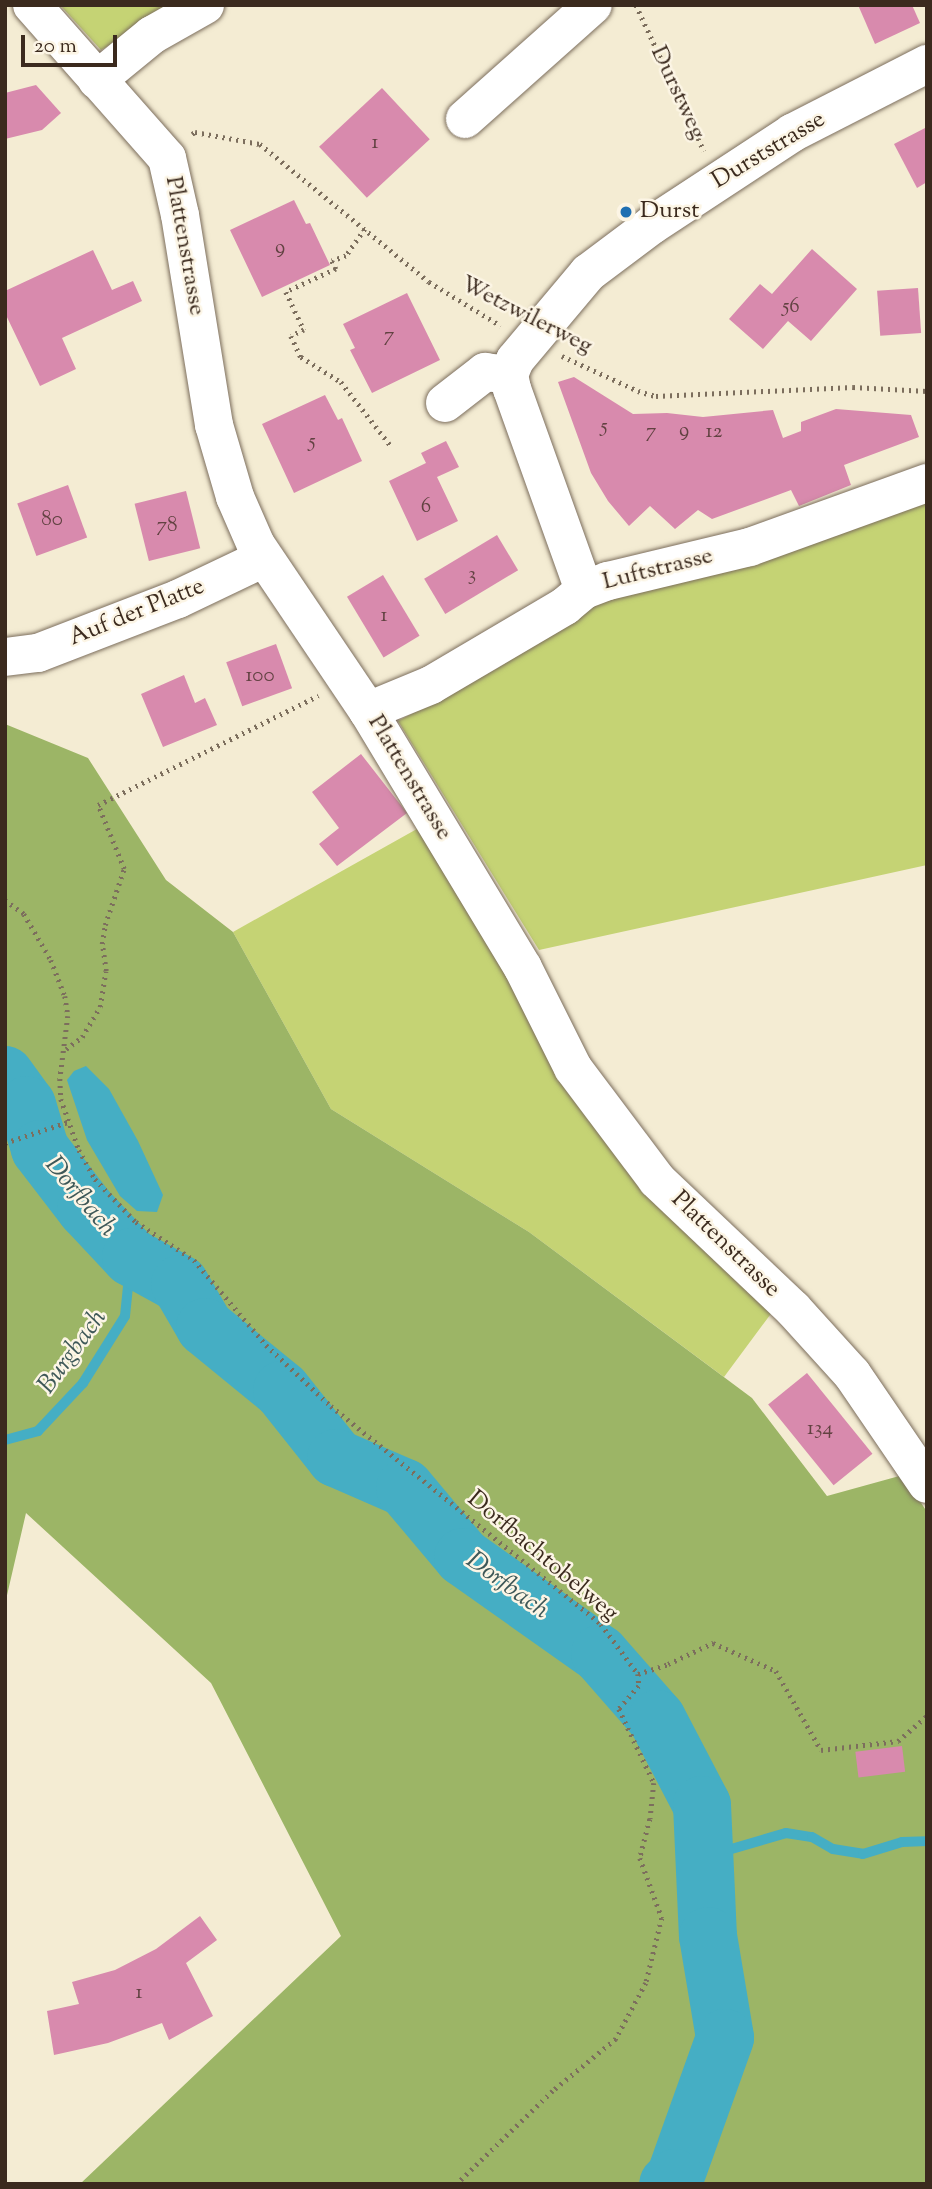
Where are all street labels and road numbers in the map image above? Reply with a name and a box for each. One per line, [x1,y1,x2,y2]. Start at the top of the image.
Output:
street label: Durstweg [643,42,711,144]
street label: Durststrasse [707,106,831,196]
street label: Plattenstrasse [158,174,210,318]
street label: Wetzwilerweg [455,270,597,362]
street label: Luftstrasse [600,542,716,598]
street label: Auf der Platte [65,573,209,653]
street label: Plattenstrasse [360,710,458,846]
street label: Plattenstrasse [664,1186,786,1304]
street label: Dorfbachtobelweg [461,1485,623,1629]

